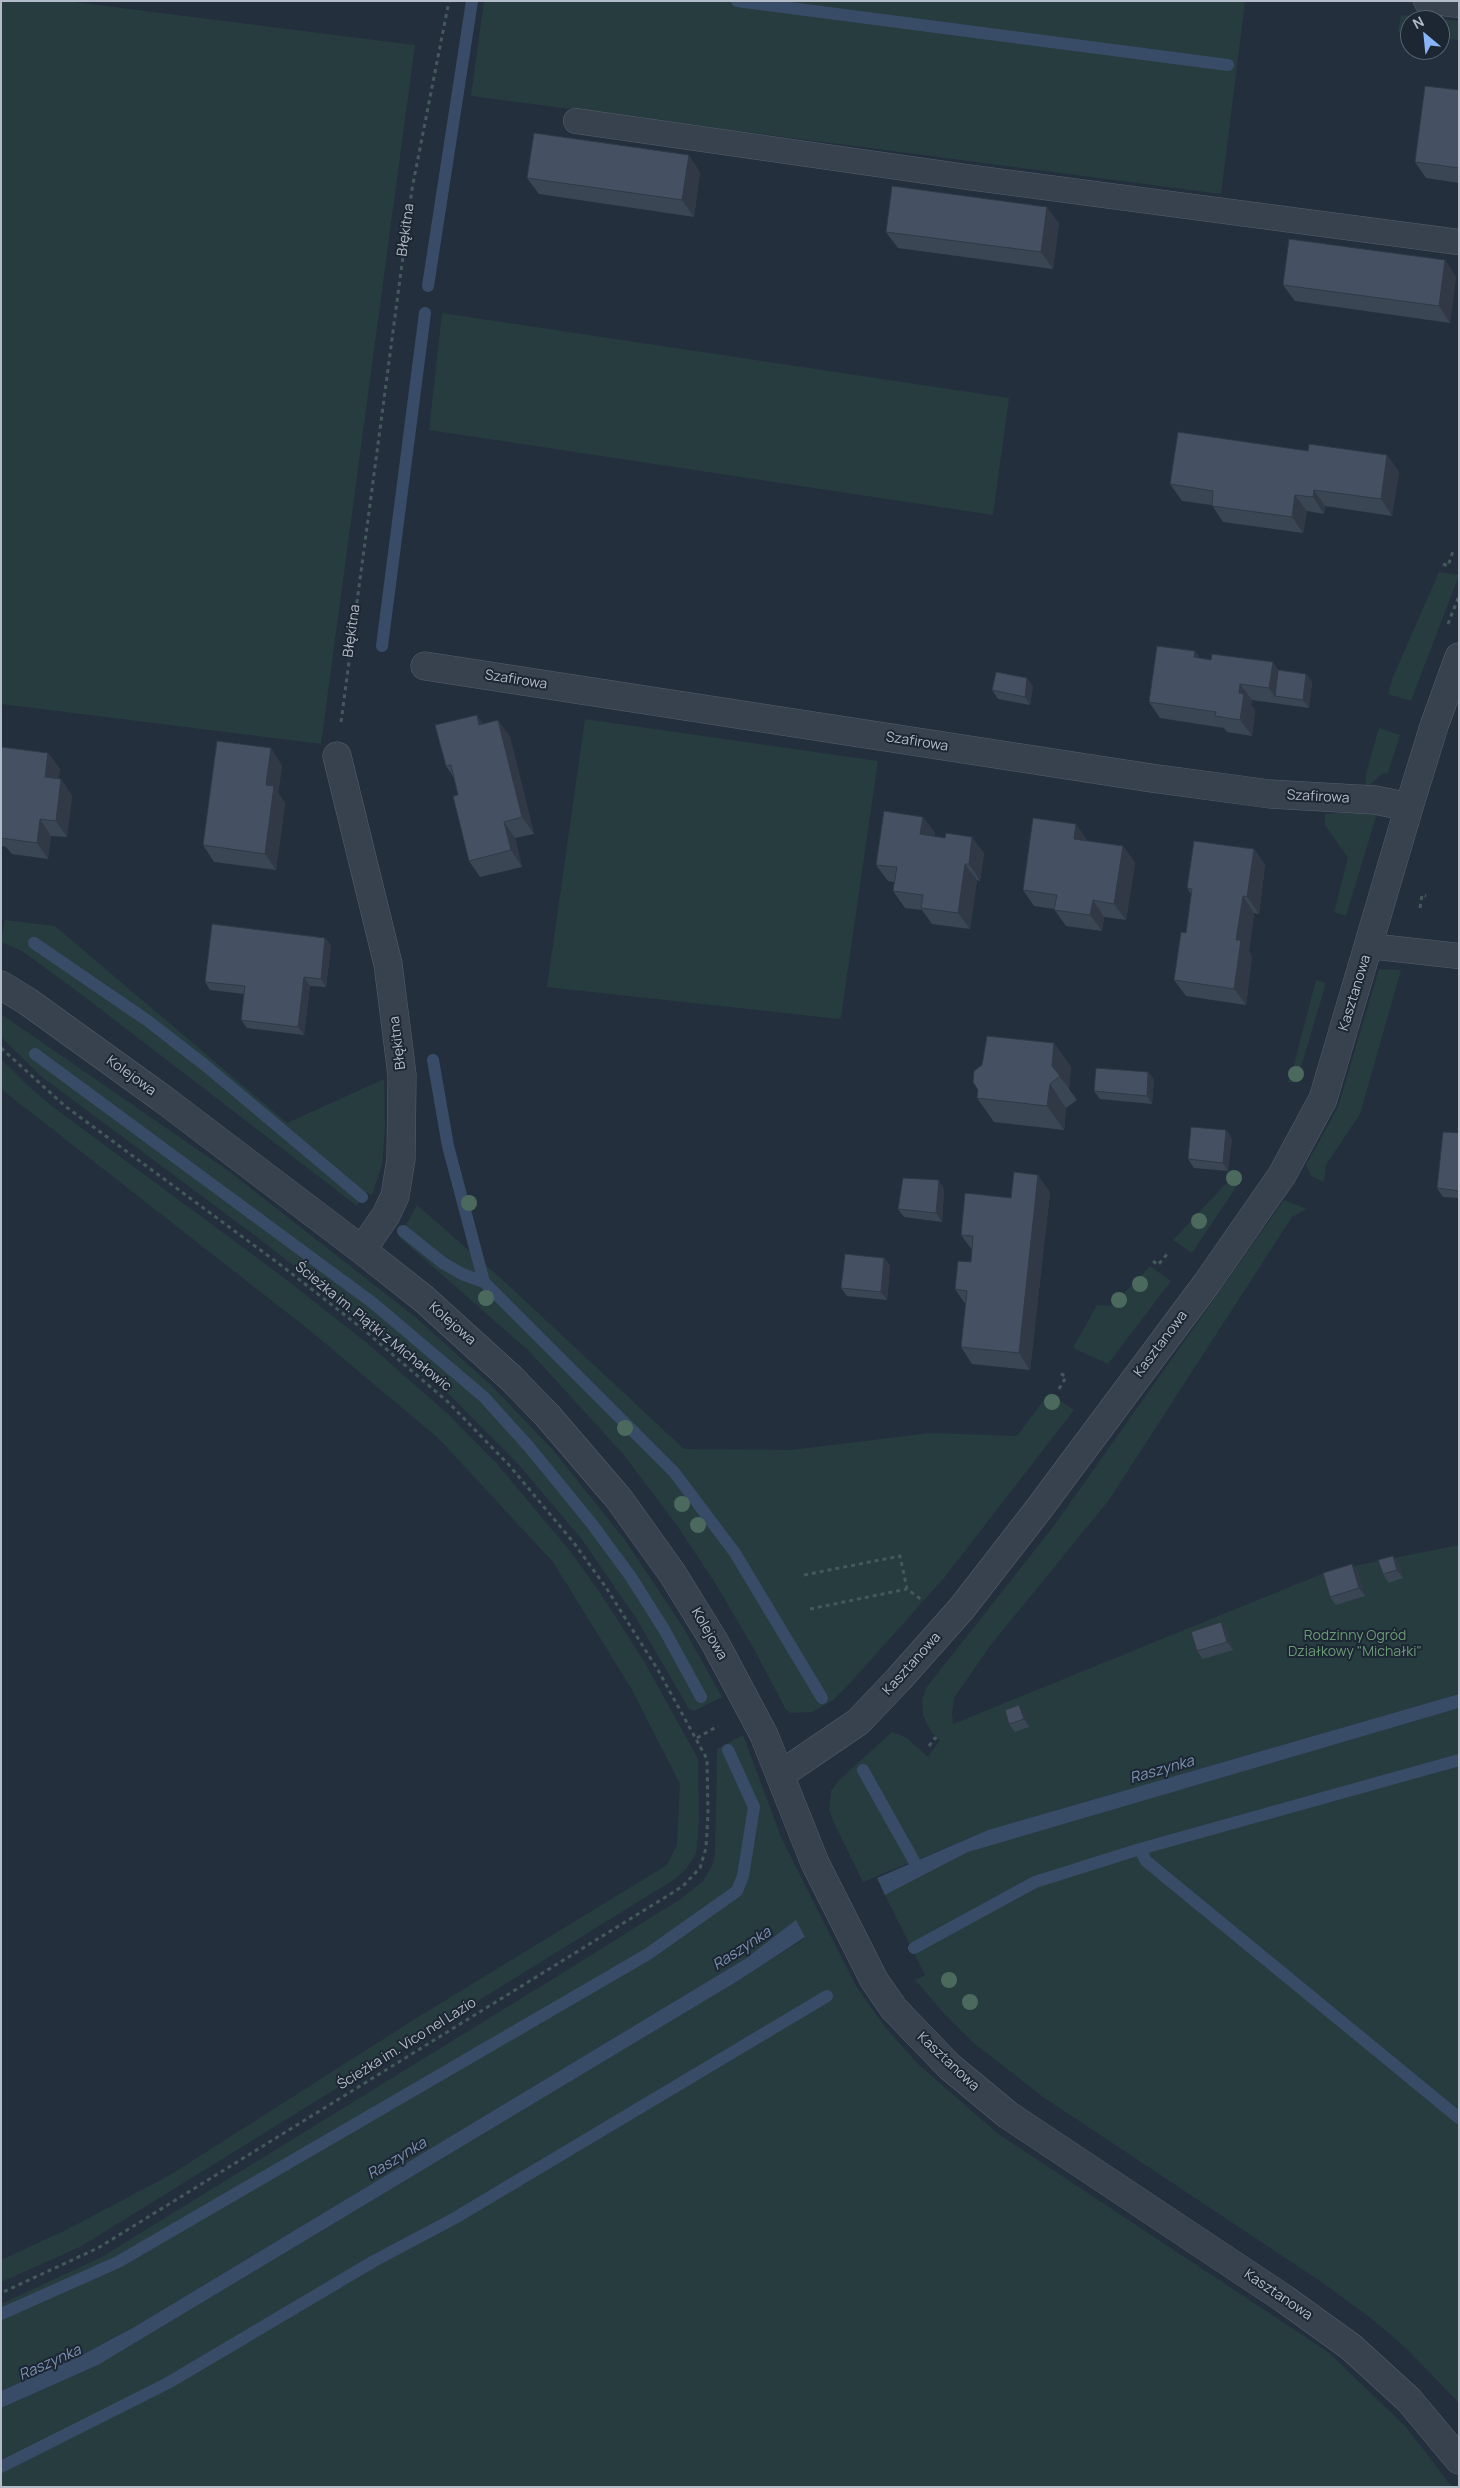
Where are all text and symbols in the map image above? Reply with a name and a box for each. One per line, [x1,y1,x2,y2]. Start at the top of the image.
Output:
north arrow [1400,10,1450,60]
text: N [1409,11,1427,33]
street label: Błękitna [394,202,418,258]
street label: Błękitna [340,603,364,659]
street label: Szafirowa [484,667,548,693]
street label: Szafirowa [885,729,949,755]
street label: Szafirowa [1286,787,1350,807]
street label: Kasztanowa [1335,953,1375,1033]
street label: Błękitna [386,1015,410,1071]
street label: Kolejowa [103,1052,159,1100]
street label: Ścieżka im. Piątki z Michałowic [292,1259,454,1395]
street label: Kolejowa [425,1299,479,1349]
street label: Kasztanowa [1131,1308,1191,1380]
street label: Kolejowa [687,1605,731,1663]
park label: Rodzinny Ogród Działkowy "Michałki" [1288,1628,1422,1660]
street label: Kasztanowa [879,1629,945,1699]
water label: Raszynka [1128,1752,1196,1788]
water label: Raszynka [709,1923,775,1975]
street label: Ścieżka im. Vico nel Lazio [334,1994,480,2094]
street label: Kasztanowa [914,2029,982,2095]
water label: Raszynka [364,2134,430,2184]
street label: Kasztanowa [1241,2266,1315,2324]
water label: Raszynka [16,2341,84,2385]

